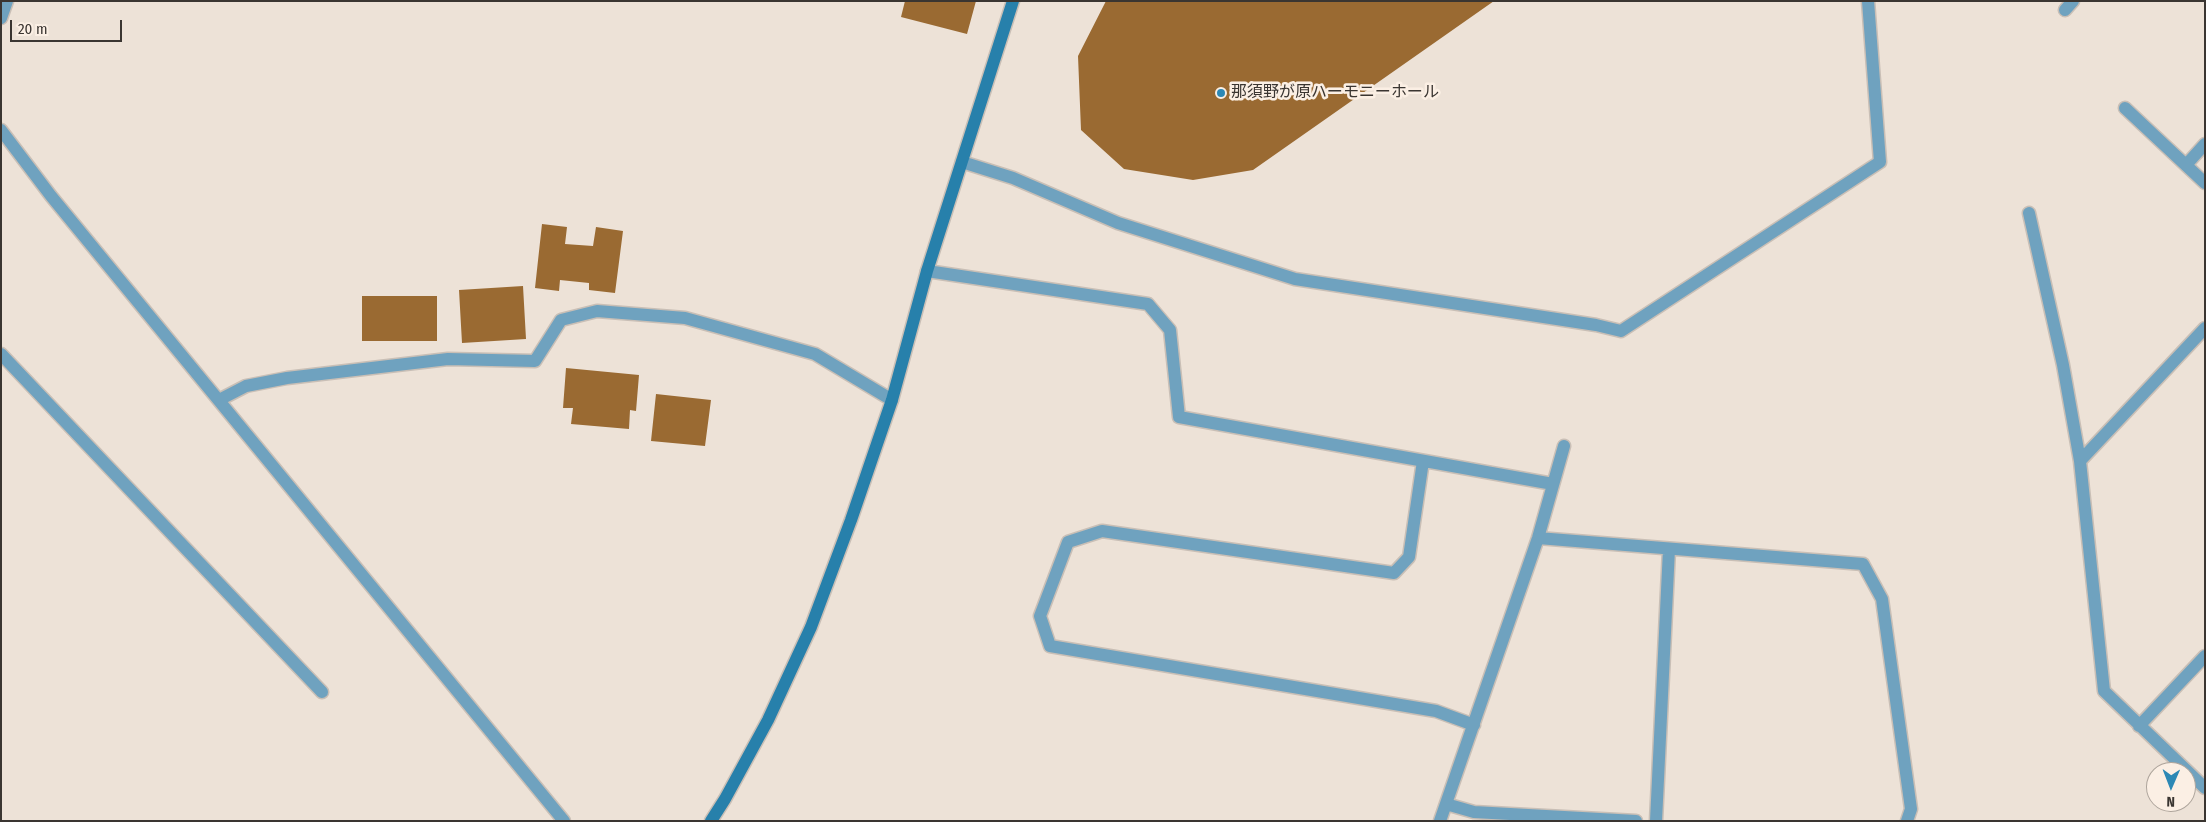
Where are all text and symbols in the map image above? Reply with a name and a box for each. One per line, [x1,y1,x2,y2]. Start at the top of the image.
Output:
scale bar [12,10,125,42]
text: 20 m [18,20,48,38]
place label: 那須野が原ハーモニーホール [1231,83,1439,103]
marker: 那須野が原ハーモニーホール [1215,87,1227,99]
north arrow [2146,762,2196,812]
text: N [2166,793,2175,810]

